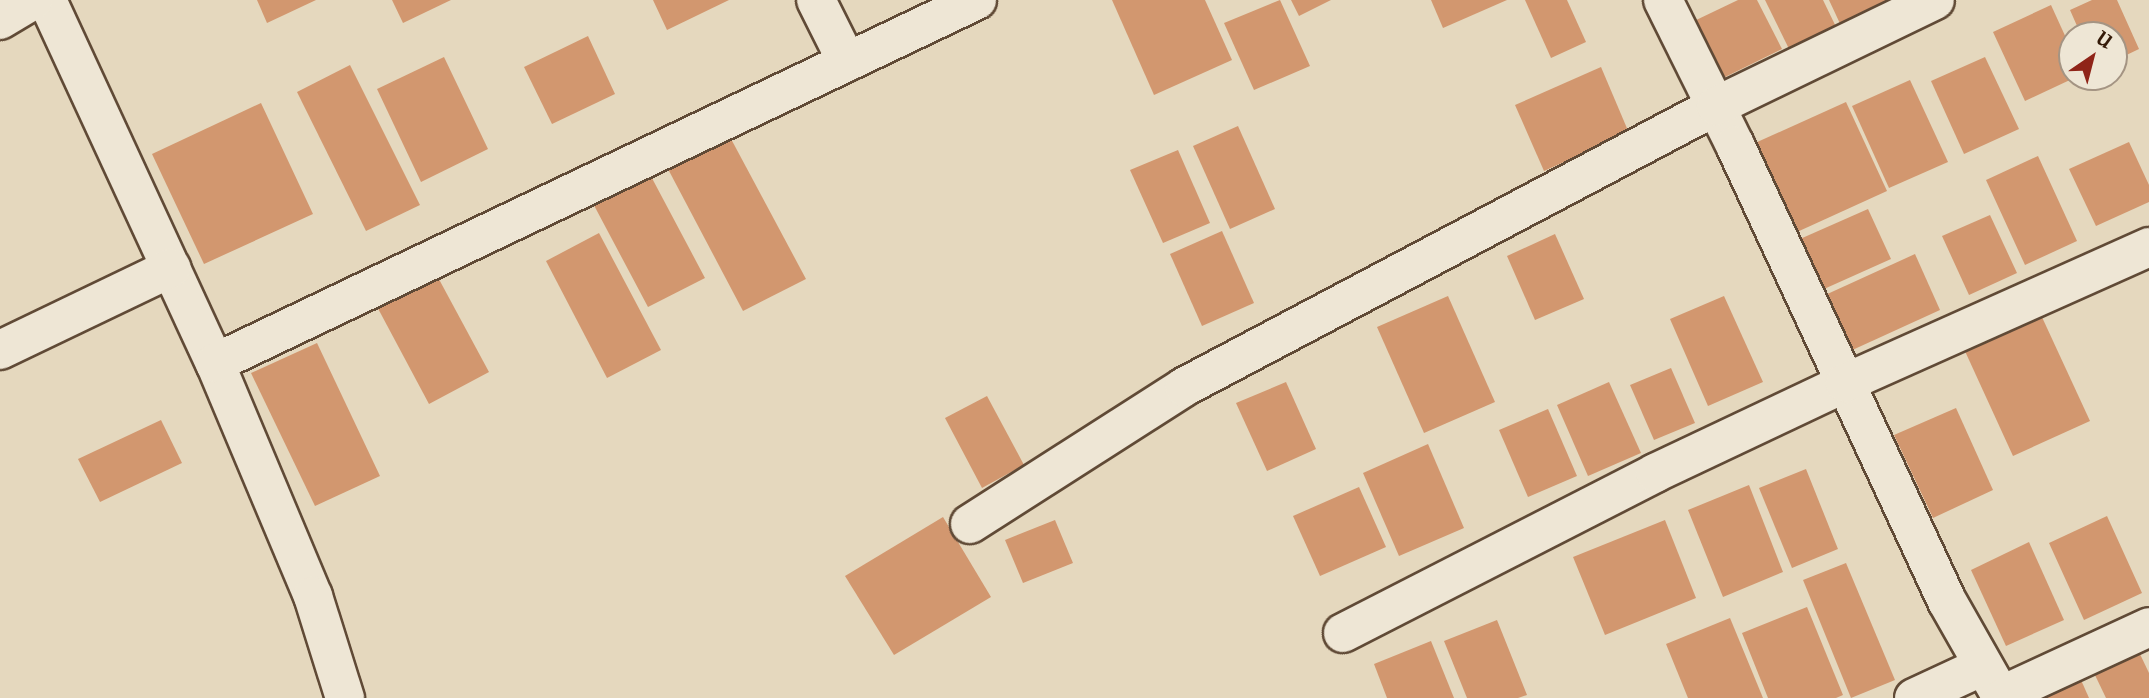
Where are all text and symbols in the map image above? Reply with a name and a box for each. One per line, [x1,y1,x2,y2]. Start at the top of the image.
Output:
north arrow [2058,21,2128,91]
text: U [2092,27,2116,54]

